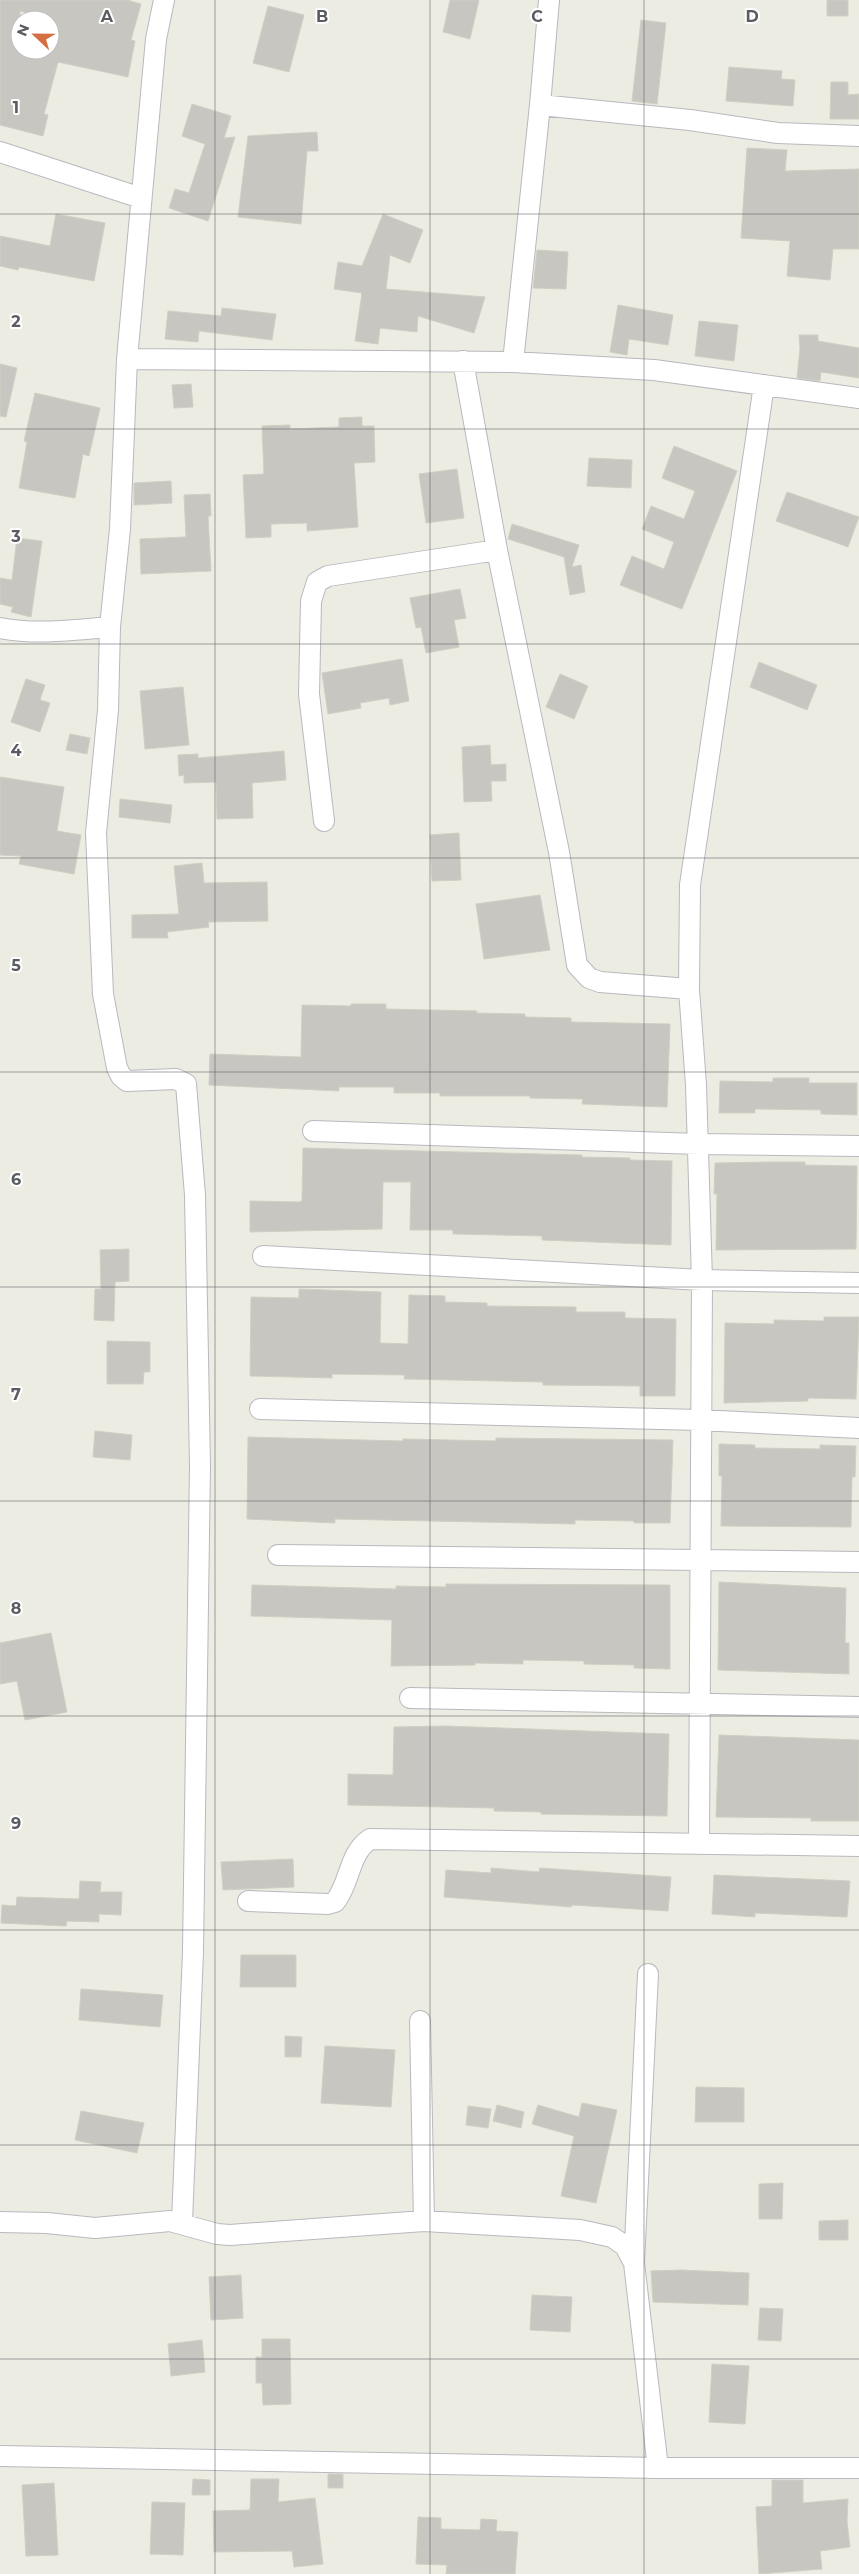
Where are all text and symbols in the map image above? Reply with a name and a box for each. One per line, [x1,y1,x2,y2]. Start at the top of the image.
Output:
text: A [100,7,114,26]
text: B [316,7,328,26]
text: C [531,7,543,26]
text: D [745,7,759,26]
north arrow [10,10,60,60]
text: N [12,22,33,39]
text: 1 [13,98,19,117]
text: 2 [11,312,21,331]
text: 3 [10,527,21,546]
text: 4 [10,741,22,760]
text: 5 [11,956,21,975]
text: 6 [11,1170,21,1189]
text: 7 [11,1385,21,1404]
text: 8 [11,1599,21,1618]
text: 9 [11,1814,21,1833]

